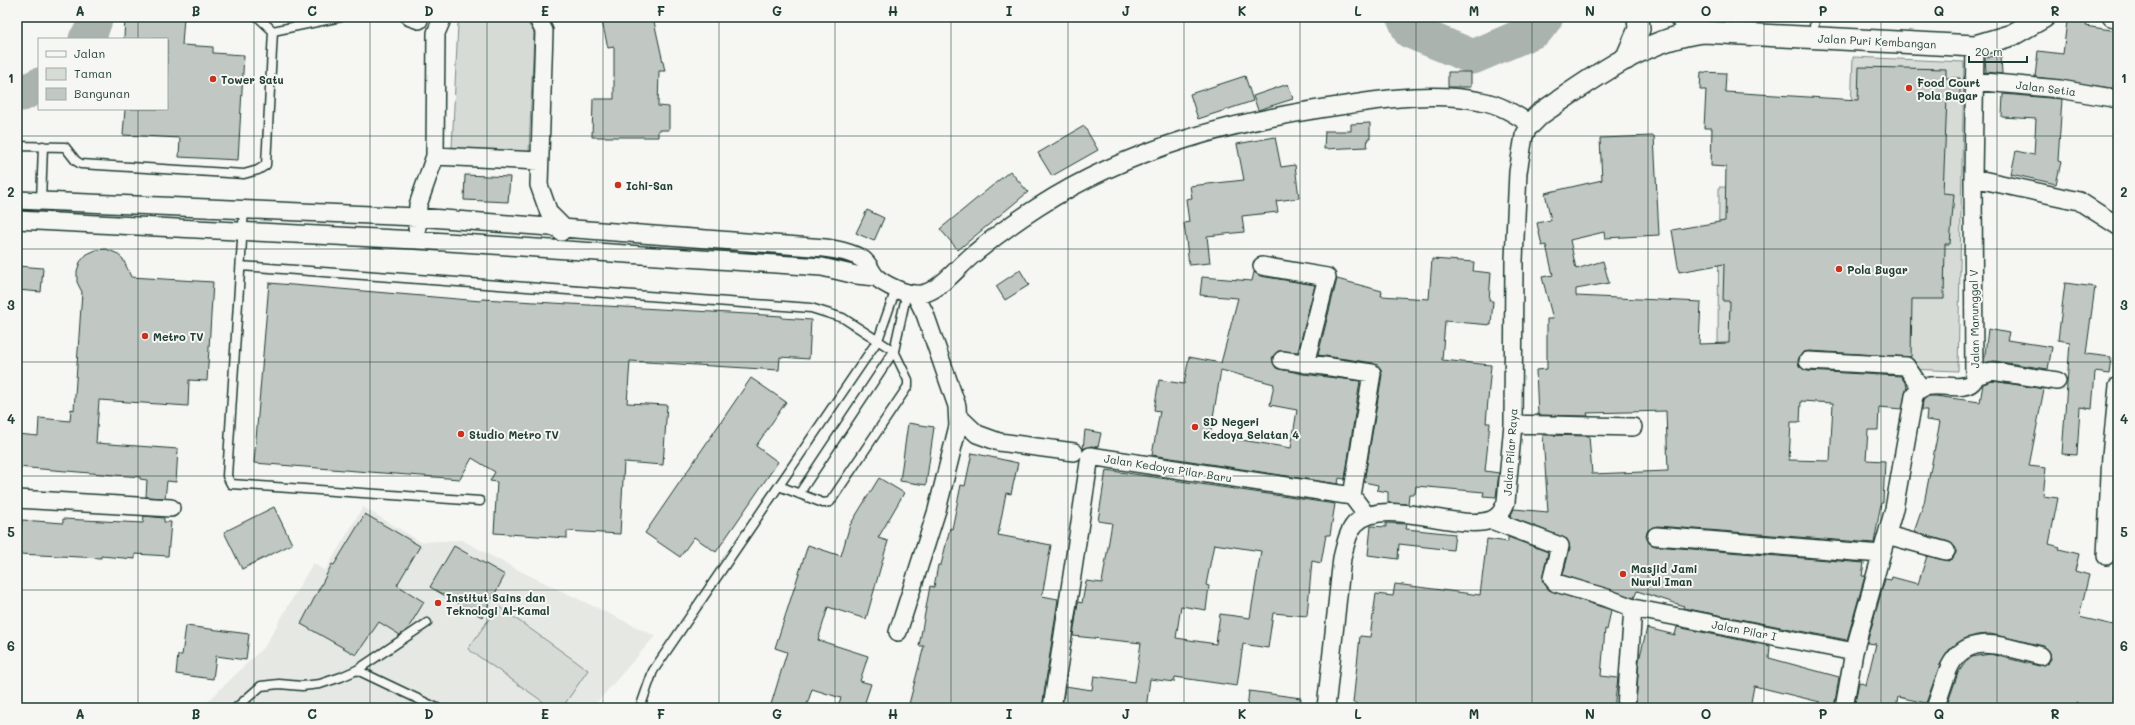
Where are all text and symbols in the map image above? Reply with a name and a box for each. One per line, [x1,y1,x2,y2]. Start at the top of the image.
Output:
text: A [75,2,85,19]
text: B [192,2,201,19]
text: C [307,2,317,19]
text: D [424,2,434,19]
text: E [541,2,549,19]
text: F [657,2,665,19]
text: G [772,2,782,19]
text: H [888,2,898,19]
text: I [1006,2,1013,19]
text: J [1122,2,1130,19]
text: K [1238,2,1247,19]
text: L [1354,2,1362,19]
text: M [1469,2,1479,19]
text: N [1585,2,1595,19]
text: O [1701,2,1711,19]
text: P [1819,2,1828,19]
text: Q [1934,2,1944,19]
text: R [2051,2,2060,19]
street label: Jalan Puri Kembangan [1817,30,1937,52]
legend [38,38,168,110]
scale bar [1969,38,2027,64]
text: 20 m [1975,43,2003,59]
text: Jalan [74,45,105,61]
text: Taman [74,65,112,81]
text: 1 [8,69,14,86]
text: 1 [2121,69,2127,86]
place label: Tower Satu [221,72,284,87]
marker: Tower Satu [208,74,218,84]
place label: Food Court Pola Bugar [1917,75,1980,103]
street label: Jalan Setia [2015,77,2077,99]
marker: Food Court Pola Bugar [1904,83,1914,93]
text: Bangunan [74,85,130,101]
place label: Ichi-San [626,178,673,193]
marker: Ichi-San [613,180,623,190]
text: 2 [7,183,15,200]
text: 2 [2120,183,2128,200]
place label: Pola Bugar [1847,262,1908,277]
marker: Pola Bugar [1834,264,1844,274]
street label: Jalan Manunggal V [1966,269,1982,369]
text: 3 [7,296,15,313]
text: 3 [2120,296,2128,313]
place label: Metro TV [153,329,204,344]
marker: Metro TV [140,331,150,341]
street label: Jalan Pilar Raya [1499,408,1521,496]
text: 4 [7,410,15,427]
text: 4 [2120,410,2128,427]
place label: SD Negeri Kedoya Selatan 4 [1203,414,1299,442]
marker: SD Negeri Kedoya Selatan 4 [1190,422,1200,432]
place label: Studio Metro TV [469,427,559,442]
marker: Studio Metro TV [456,429,466,439]
street label: Jalan Kedoya Pilar Baru [1103,450,1233,486]
text: 5 [7,523,15,540]
text: 5 [2120,523,2128,540]
place label: Masjid Jami Nurul Iman [1631,561,1697,589]
marker: Masjid Jami Nurul Iman [1618,569,1628,579]
place label: Institut Sains dan Teknologi Al-Kamal [446,590,550,618]
marker: Institut Sains dan Teknologi Al-Kamal [433,598,443,608]
street label: Jalan Pilar I [1710,616,1778,644]
text: 6 [7,637,15,654]
text: 6 [2120,637,2128,654]
text: A [75,705,85,722]
text: B [192,705,201,722]
text: C [307,705,317,722]
text: D [424,705,434,722]
text: E [541,705,549,722]
text: F [657,705,665,722]
text: G [772,705,782,722]
text: H [888,705,898,722]
text: I [1006,705,1013,722]
text: J [1122,705,1130,722]
text: K [1238,705,1247,722]
text: L [1354,705,1362,722]
text: M [1469,705,1479,722]
text: N [1585,705,1595,722]
text: O [1701,705,1711,722]
text: P [1819,705,1828,722]
text: Q [1934,705,1944,722]
text: R [2051,705,2060,722]

